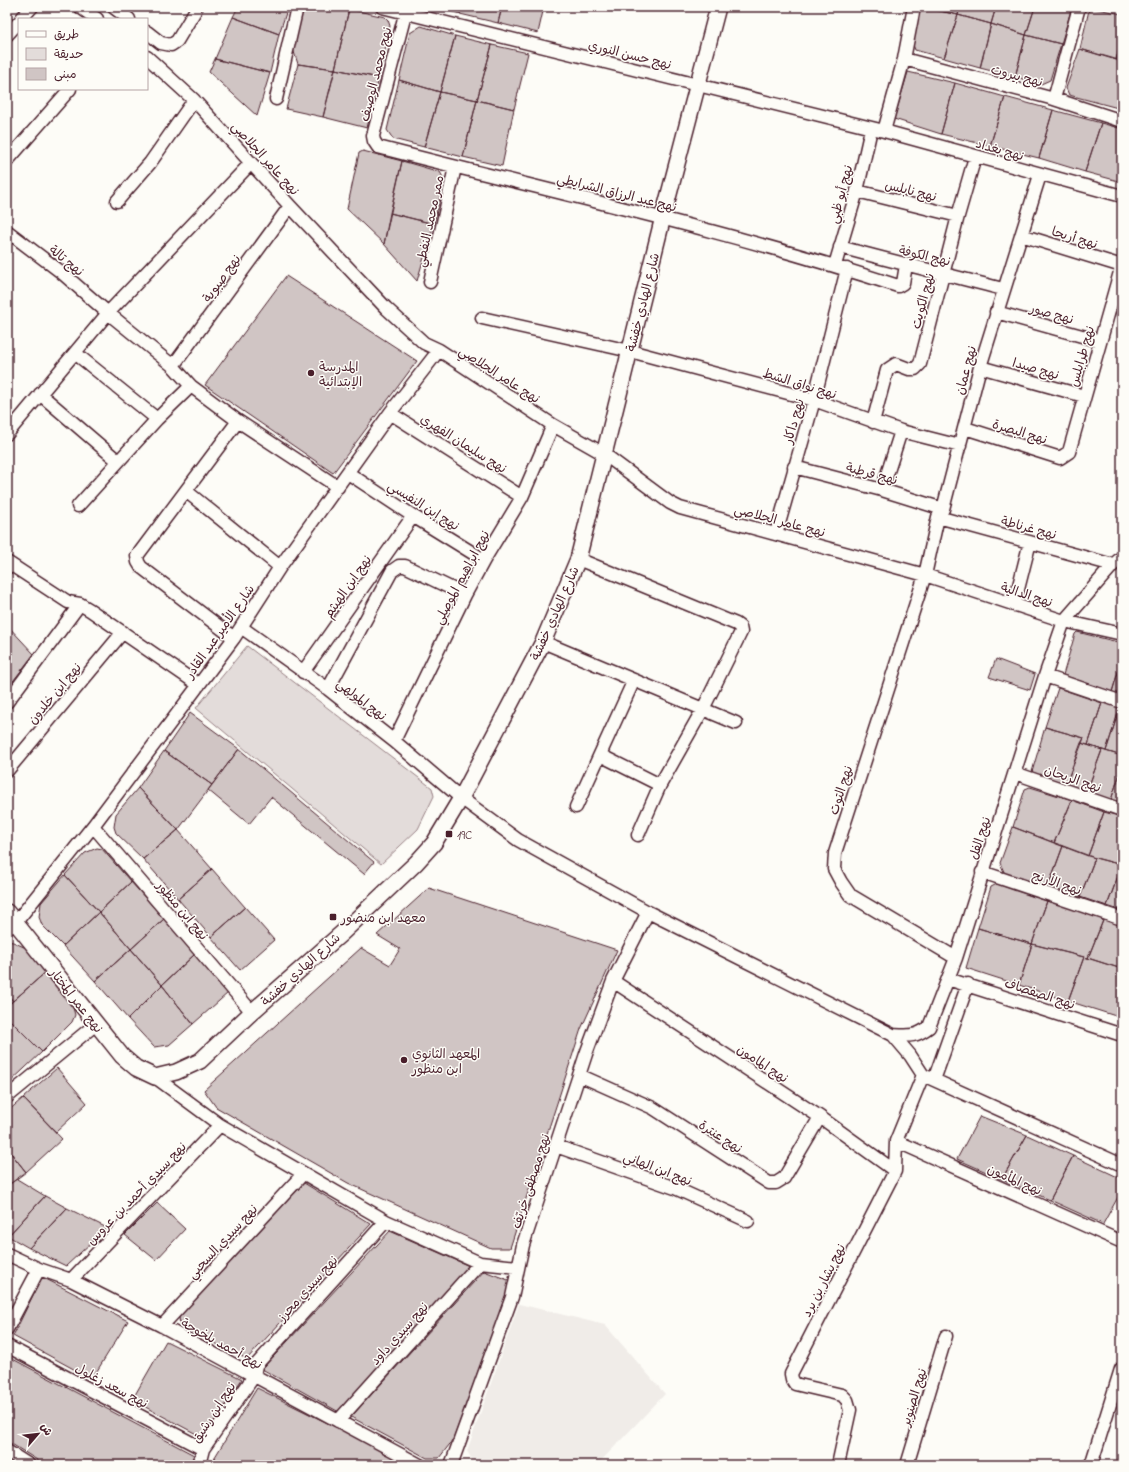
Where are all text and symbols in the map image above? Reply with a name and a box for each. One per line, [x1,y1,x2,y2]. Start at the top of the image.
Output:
legend [18,18,148,90]
street label: نهج محمد الوصيف [356,25,397,124]
text: طريق [54,26,79,44]
street label: نهج حسن النوري [586,36,673,75]
text: حديقة [54,46,83,64]
street label: نهج بيروت [989,60,1045,92]
text: مبنى [54,66,77,84]
street label: نهج عامر الجلاصي [226,118,303,201]
street label: نهج بغداد [973,135,1026,166]
street label: نهج أبو ظبي [825,163,859,226]
street label: نهج عبد الرزاق الشرايطي [554,169,679,219]
street label: ممر محمد النفطي [411,174,450,269]
street label: نهج نابلس [883,176,939,207]
street label: نهج أريحا [1049,222,1100,254]
street label: نهج تالة [44,241,88,281]
street label: نهج الكوفة [897,241,952,272]
street label: نهج صبوية [198,251,246,307]
street label: شارع الهادي خفشة [622,251,665,354]
street label: نهج الكويت [907,271,940,331]
street label: نهج صور [1027,299,1076,330]
street label: نهج طرابلس [1065,324,1100,389]
street label: نهج عامر الجلاصي [454,342,544,410]
street label: نهج عمان [951,344,982,397]
street label: نهج صيدا [1010,354,1061,385]
place label: المدرسة الإبتدائية [319,358,362,392]
street label: نهج نواق الشط [760,364,839,405]
marker: المدرسة الإبتدائية [306,368,316,378]
street label: نهج داكار [779,397,810,447]
street label: نهج سليمان الفهري [416,410,510,479]
street label: نهج البصرة [990,415,1049,450]
street label: نهج قرطبة [844,458,899,490]
street label: نهج إبن النفيسي [383,477,463,537]
street label: نهج عامر الجلاصي [732,500,827,544]
street label: نهج غرناطة [999,512,1059,545]
street label: نهج ابراهيم الموصلي [430,527,496,628]
street label: نهج ابن الهيثم [320,552,377,622]
street label: شارع الهادي خفشة [526,564,585,664]
street label: نهج الدالية [998,578,1055,613]
street label: شارع الأمير عبد القادر [180,581,260,683]
street label: نهج ابن خلدون [24,659,87,729]
street label: نهج المولهي [331,675,390,727]
street label: نهج الريحان [1041,761,1104,798]
street label: نهج التوت [825,763,858,818]
street label: نهج الفل [965,814,996,862]
place label: 19C [457,826,472,845]
marker: 19C [444,829,454,839]
street label: نهج الأرنج [1029,866,1084,901]
street label: نهج ابن منظور [151,876,212,945]
place label: معهد ابن منضور [340,909,426,928]
marker: معهد ابن منضور [328,912,338,922]
street label: شارع الهادي خفشة [257,929,345,1011]
street label: نهج عمر المختار [44,964,107,1037]
street label: نهج الصفصاف [1002,974,1077,1015]
street label: نهج المامون [733,1040,792,1088]
place label: المعهد الثانوي ابن منظور [411,1045,480,1079]
marker: المعهد الثانوي ابن منظور [399,1055,409,1065]
street label: نهج عنترة [695,1116,746,1159]
street label: نهج مصطفى خريّف [507,1132,556,1231]
street label: نهج سيدي أحمد بن عروس [83,1138,191,1250]
street label: نهج ابن الهاني [620,1148,695,1192]
street label: نهج المأمون [984,1160,1045,1201]
street label: نهج سيدي السحبي [184,1201,263,1284]
street label: نهج بشار بن برد [798,1241,851,1321]
street label: نهج سيدي محرز [273,1252,343,1327]
street label: نهج سيدي داود [367,1298,434,1370]
street label: نهج أحمد بلخوجة [177,1314,266,1375]
street label: نهج سعد زغلول [71,1359,151,1414]
street label: نهج الصنوبر [896,1366,932,1430]
street label: نهج إبن رشيق [187,1379,241,1447]
north arrow [18,1414,58,1454]
text: ش [36,1421,56,1439]

